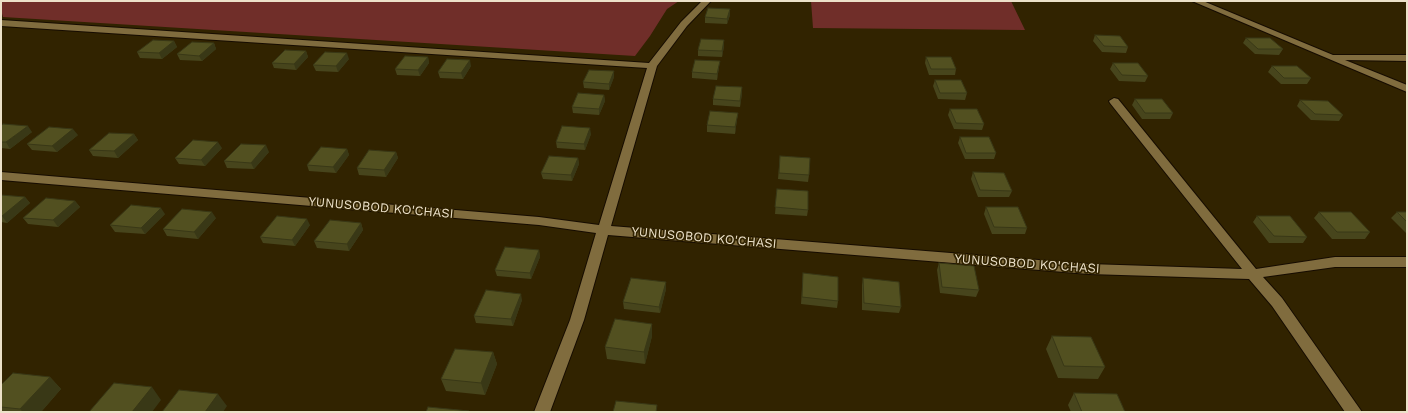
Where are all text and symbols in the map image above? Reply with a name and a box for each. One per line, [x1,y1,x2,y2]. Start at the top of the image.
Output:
street label: YUNUSOBOD KO'CHASI [308,194,454,222]
street label: YUNUSOBOD KO'CHASI [631,224,777,252]
street label: YUNUSOBOD KO'CHASI [954,251,1100,277]

